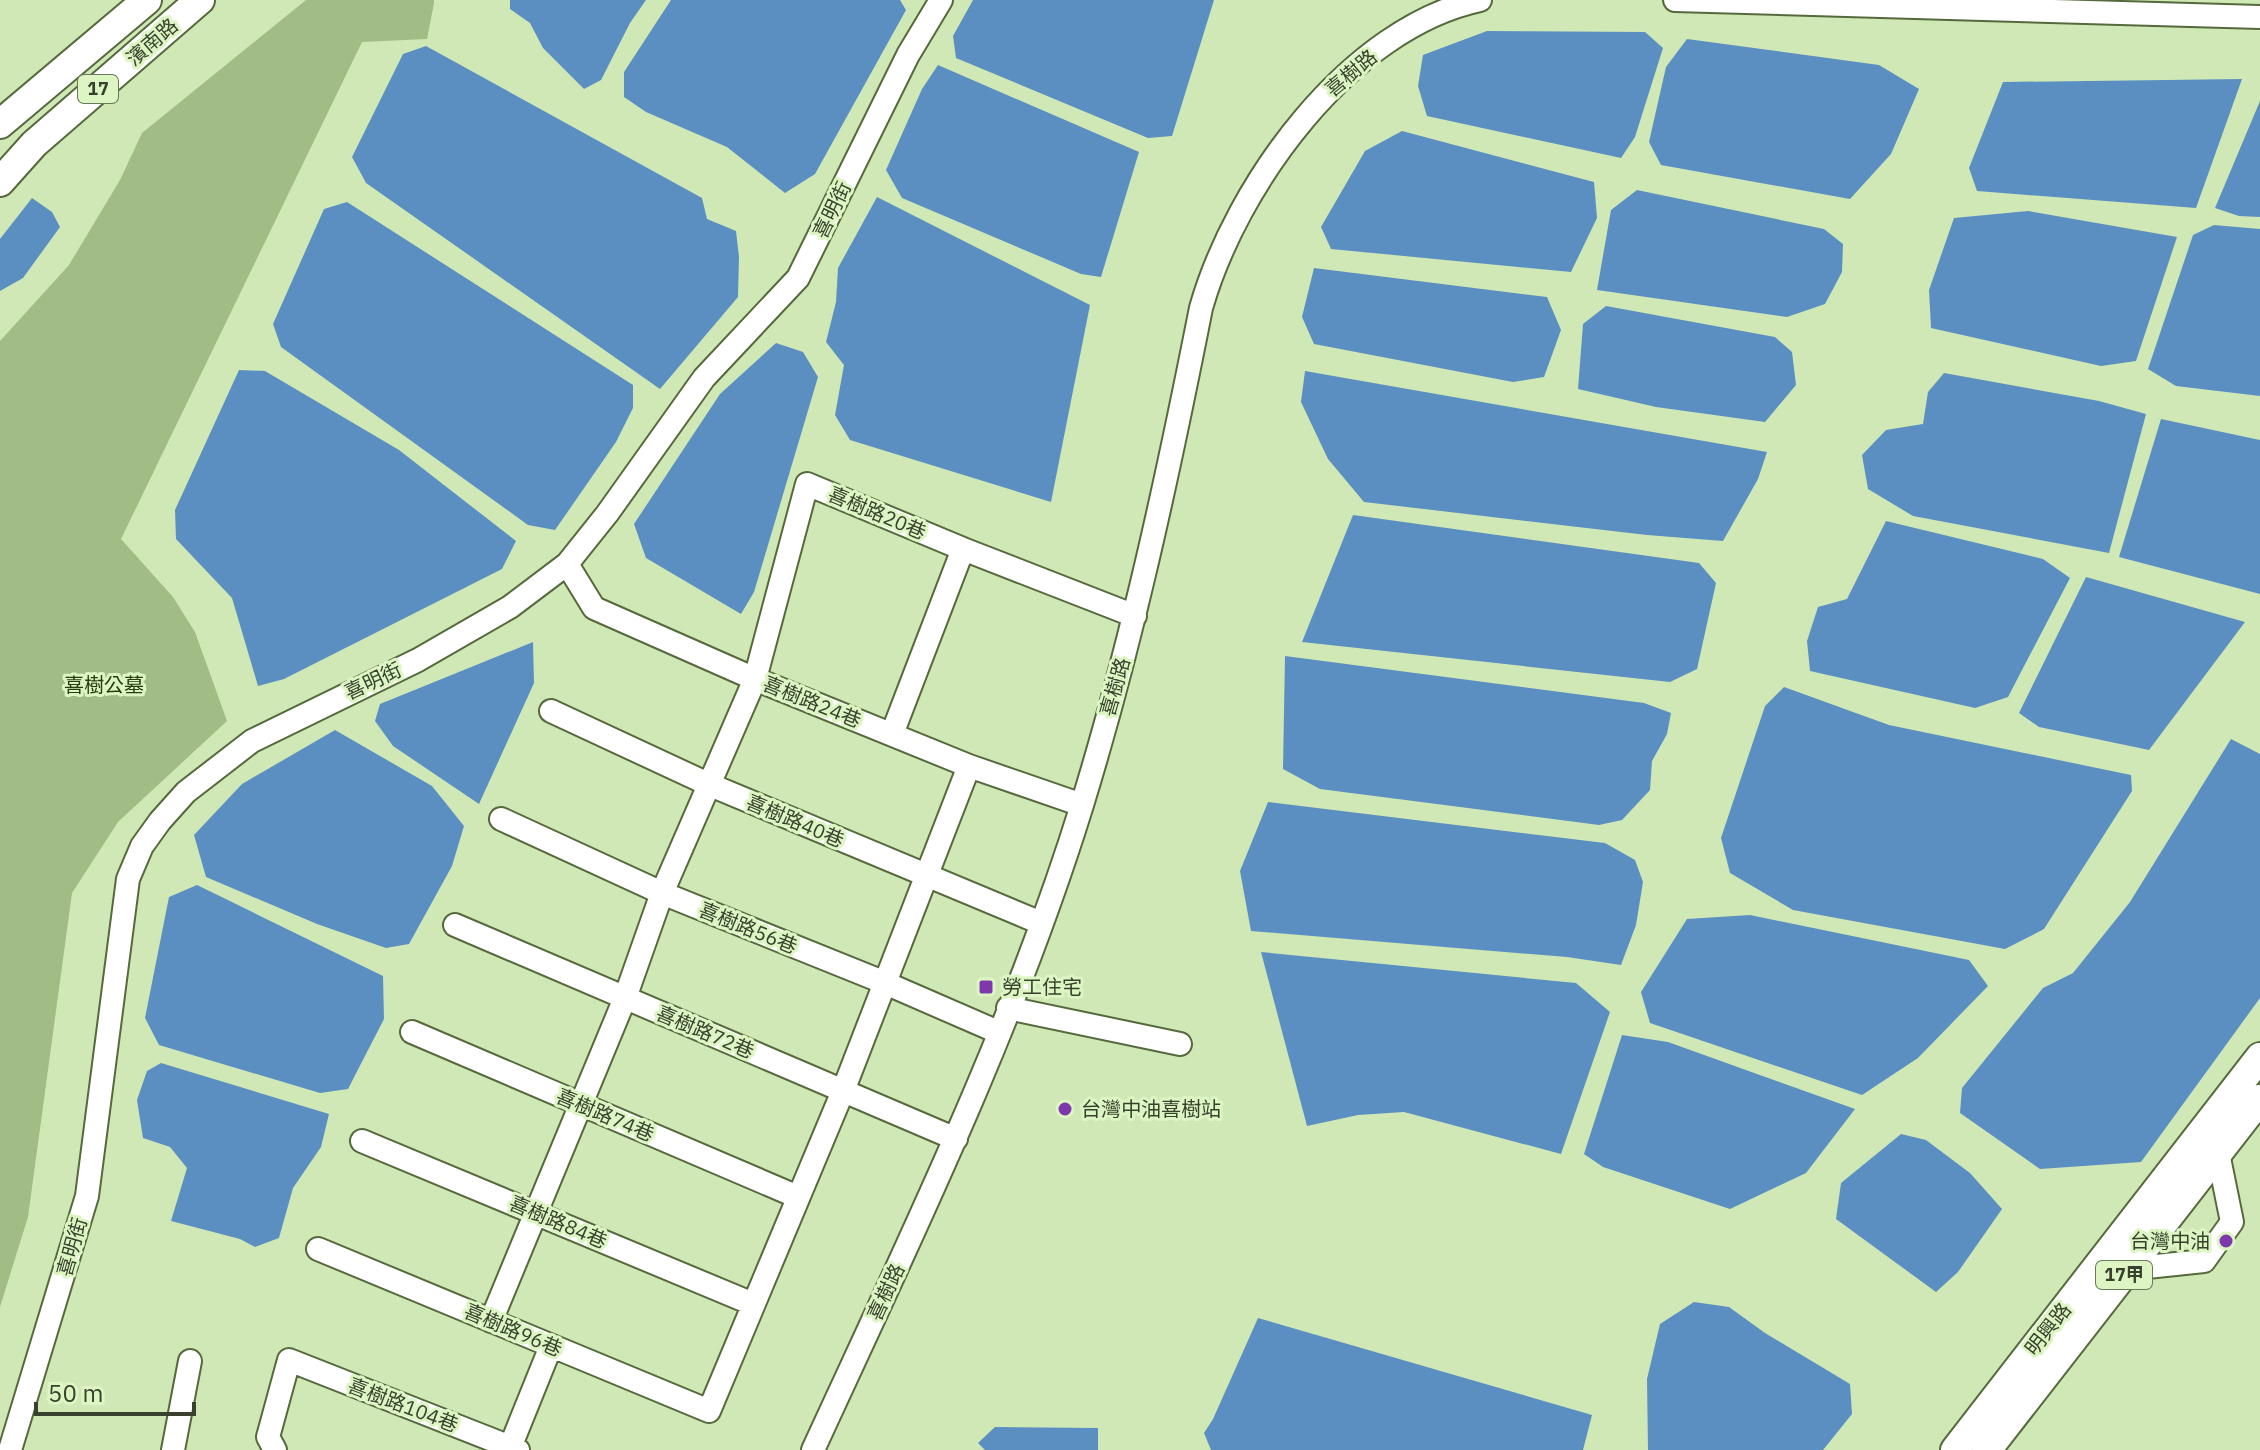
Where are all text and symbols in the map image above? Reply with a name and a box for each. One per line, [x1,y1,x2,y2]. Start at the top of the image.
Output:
street label: 濱南路 [120,12,183,71]
street label: 喜樹路 [1319,43,1382,102]
road number: 17 [78,75,118,103]
street label: 喜明街 [806,177,857,243]
street label: 喜樹路20巷 [824,480,930,545]
street label: 喜樹路 [1093,654,1136,719]
street label: 喜明街 [340,656,406,705]
street label: 喜樹路24巷 [759,670,865,734]
park label: 喜樹公墓 [64,671,144,698]
street label: 喜樹路40巷 [742,788,848,853]
street label: 喜樹路56巷 [695,896,801,960]
place label: 勞工住宅 [1002,973,1082,1000]
marker: 勞工住宅 [977,978,995,996]
street label: 喜樹路72巷 [652,999,758,1064]
street label: 喜樹路74巷 [552,1082,658,1147]
place label: 台灣中油喜樹站 [1081,1095,1221,1122]
marker: 台灣中油喜樹站 [1056,1100,1074,1118]
street label: 喜樹路84巷 [505,1189,611,1254]
street label: 喜明街 [50,1214,93,1279]
place label: 台灣中油 [2130,1227,2210,1254]
marker: 台灣中油 [2217,1232,2235,1250]
street label: 喜樹路 [861,1259,910,1325]
road number: 17甲 [2096,1261,2152,1289]
street label: 喜樹路96巷 [460,1297,566,1362]
street label: 明興路 [2018,1297,2077,1361]
scale bar [36,1366,194,1416]
street label: 喜樹路104巷 [344,1371,462,1438]
text: 50 m [48,1377,103,1409]

